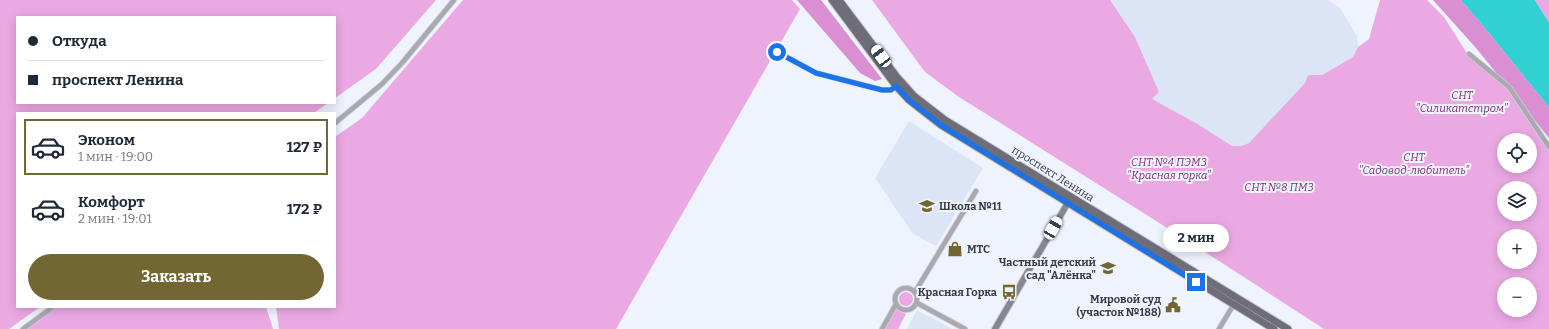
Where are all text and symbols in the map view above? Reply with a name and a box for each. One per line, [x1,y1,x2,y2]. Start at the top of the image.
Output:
text: Откуда [52,32,107,50]
route start [768,43,786,61]
car [869,43,893,69]
text: проспект Ленина [52,71,183,89]
park label: СНТ "Силикатстром" [1416,89,1509,115]
icon: car [30,129,66,165]
text: Эконом [78,131,135,149]
map controls [1497,133,1537,317]
button: locate [1497,133,1537,173]
text: 127 ₽ [287,138,322,156]
street label: проспект Ленина [1009,143,1097,205]
text: 1 мин · 19:00 [78,149,153,164]
park label: СНТ "Садовод-любитель" [1359,151,1470,177]
park label: СНТ №4 ПЭМЗ "Красная горка" [1127,156,1212,182]
park label: СНТ №8 ПМЗ [1244,181,1314,194]
button: layers [1497,181,1537,221]
icon: car [30,191,66,227]
text: Комфорт [78,193,145,211]
school or university icon: Школа №11 [918,197,936,215]
text: 172 ₽ [287,200,322,218]
place label: Школа №11 [939,200,1002,213]
text: 2 мин · 19:01 [78,211,152,226]
car [1042,215,1064,241]
callout: 2 мин [1163,224,1229,252]
button: + [1497,229,1537,269]
text: 2 мин [1178,230,1214,245]
shop icon: МТС [946,240,964,258]
place label: МТС [967,243,990,256]
button: Заказать [28,254,324,300]
place label: Частный детский сад "Алёнка" [999,256,1097,282]
school or university icon: Частный детский сад "Алёнка" [1099,259,1117,277]
route end [1187,273,1205,291]
button: − [1497,277,1537,317]
bus stop icon: Красная Горка [1000,283,1018,301]
place label: Красная Горка [918,286,998,299]
place label: Мировой суд (участок №188) [1076,293,1162,319]
public building icon: Мировой суд (участок №188) [1164,296,1182,314]

